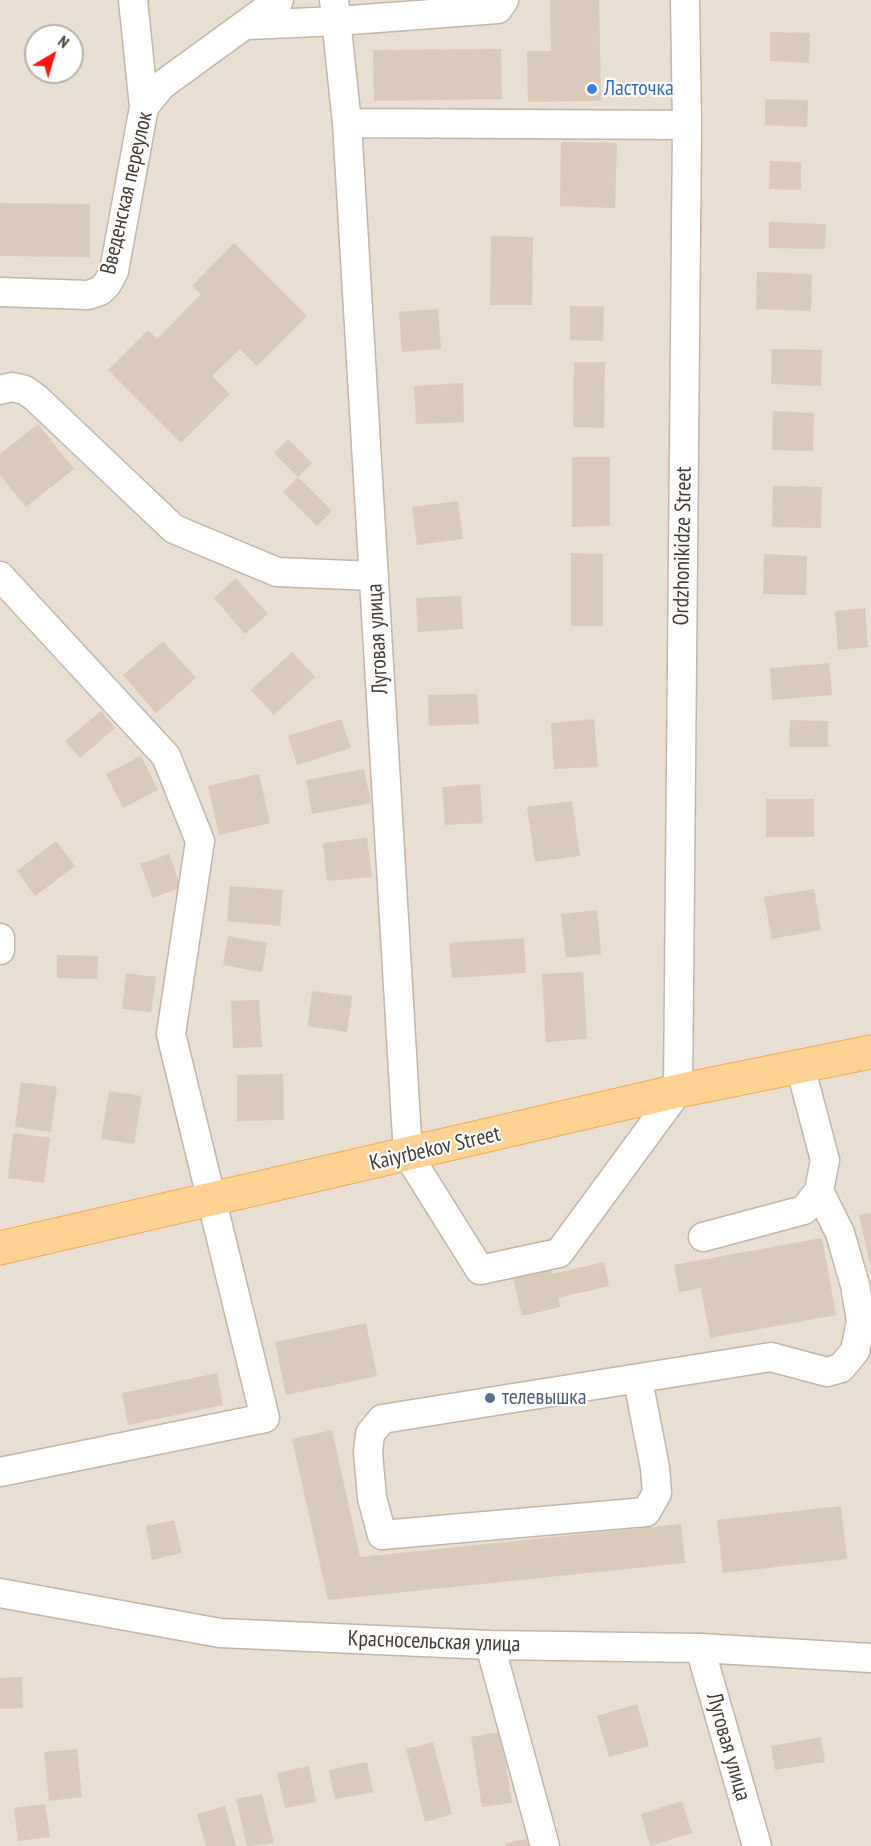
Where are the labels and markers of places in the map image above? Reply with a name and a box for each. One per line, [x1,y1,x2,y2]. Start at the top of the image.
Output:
place label: Ласточка [604,76,674,102]
marker: Ласточка [585,82,599,96]
place label: телевышка [502,1385,587,1411]
marker: телевышка [483,1391,497,1405]

